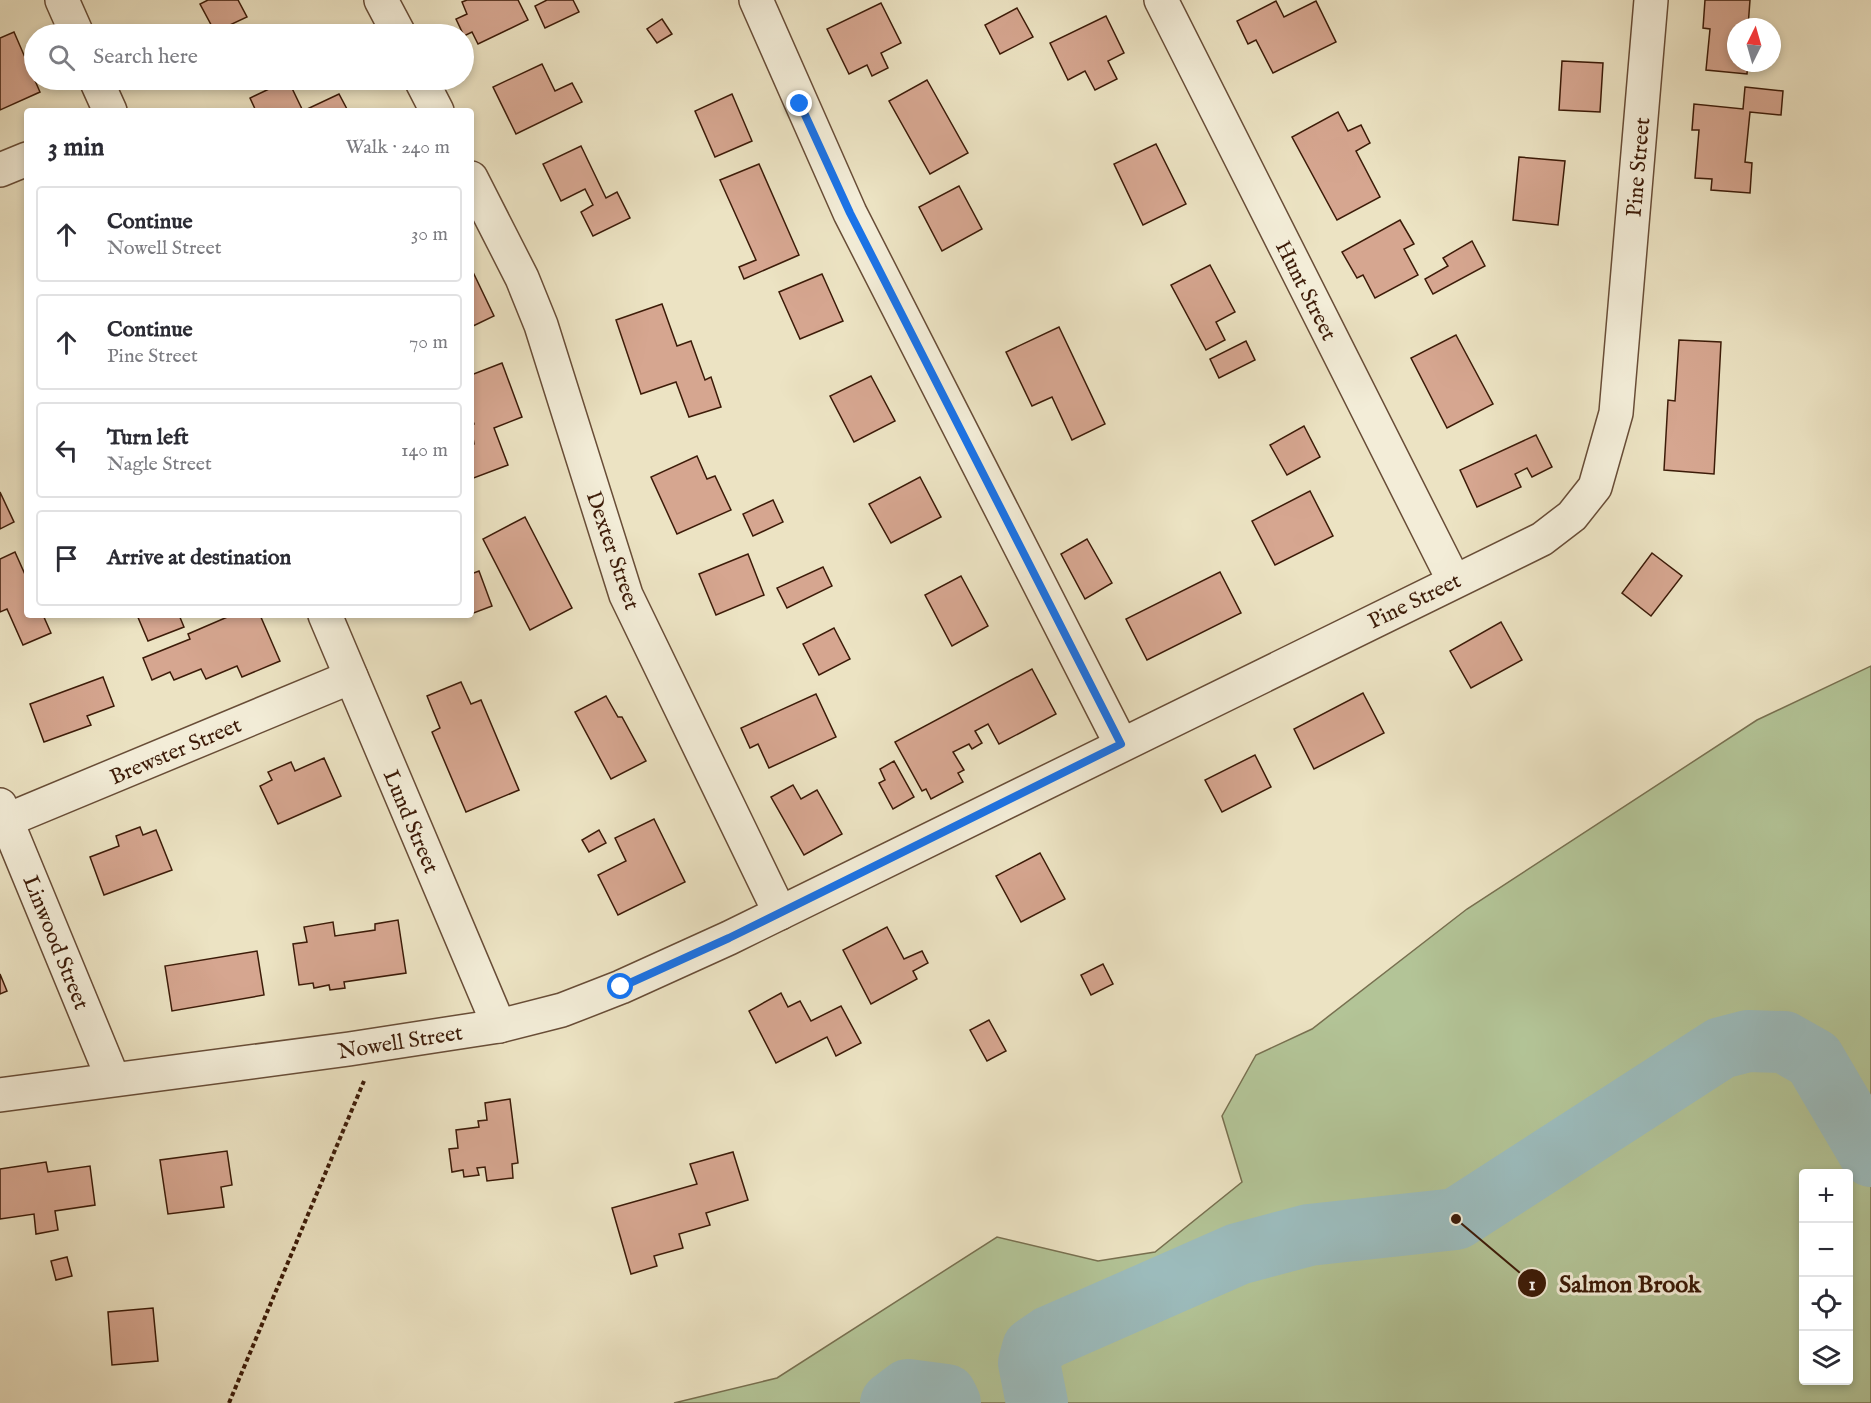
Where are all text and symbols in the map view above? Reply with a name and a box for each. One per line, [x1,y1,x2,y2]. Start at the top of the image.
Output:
north arrow [1727,18,1781,72]
search box [24,24,474,90]
icon: search [45,41,78,74]
text: Search here [93,43,198,71]
route end [786,90,812,116]
street label: Pine Street [1621,116,1657,218]
text: 3 min [48,131,104,164]
text: Walk · 240 m [345,135,450,160]
text: Continue [107,208,193,236]
icon: ahead [50,218,83,251]
text: 30 m [411,222,448,247]
text: Nowell Street [107,236,222,261]
street label: Hunt Street [1268,236,1343,346]
text: Continue [107,316,193,344]
icon: ahead [50,326,83,359]
text: 70 m [409,330,448,355]
text: Pine Street [107,344,198,369]
text: Turn left [107,424,189,452]
icon: left [50,434,83,467]
text: 140 m [401,438,448,463]
text: Nagle Street [107,452,212,477]
street label: Dexter Street [579,488,646,614]
icon: arrive [50,542,83,575]
text: Arrive at destination [107,544,291,572]
street label: Pine Street [1364,567,1466,636]
street label: Brewster Street [106,711,246,792]
street label: Lund Street [376,766,445,878]
street label: Linwood Street [16,872,95,1014]
route start [607,973,633,999]
street label: Nowell Street [336,1019,465,1067]
map controls [1799,1169,1853,1385]
button: + [1799,1169,1853,1223]
button: − [1799,1223,1853,1277]
callout: Salmon Brook [1517,1262,1712,1304]
text: Salmon Brook [1559,1270,1702,1301]
text: 1 [1529,1274,1536,1297]
button: locate [1799,1277,1853,1331]
button: layers [1799,1331,1853,1385]

